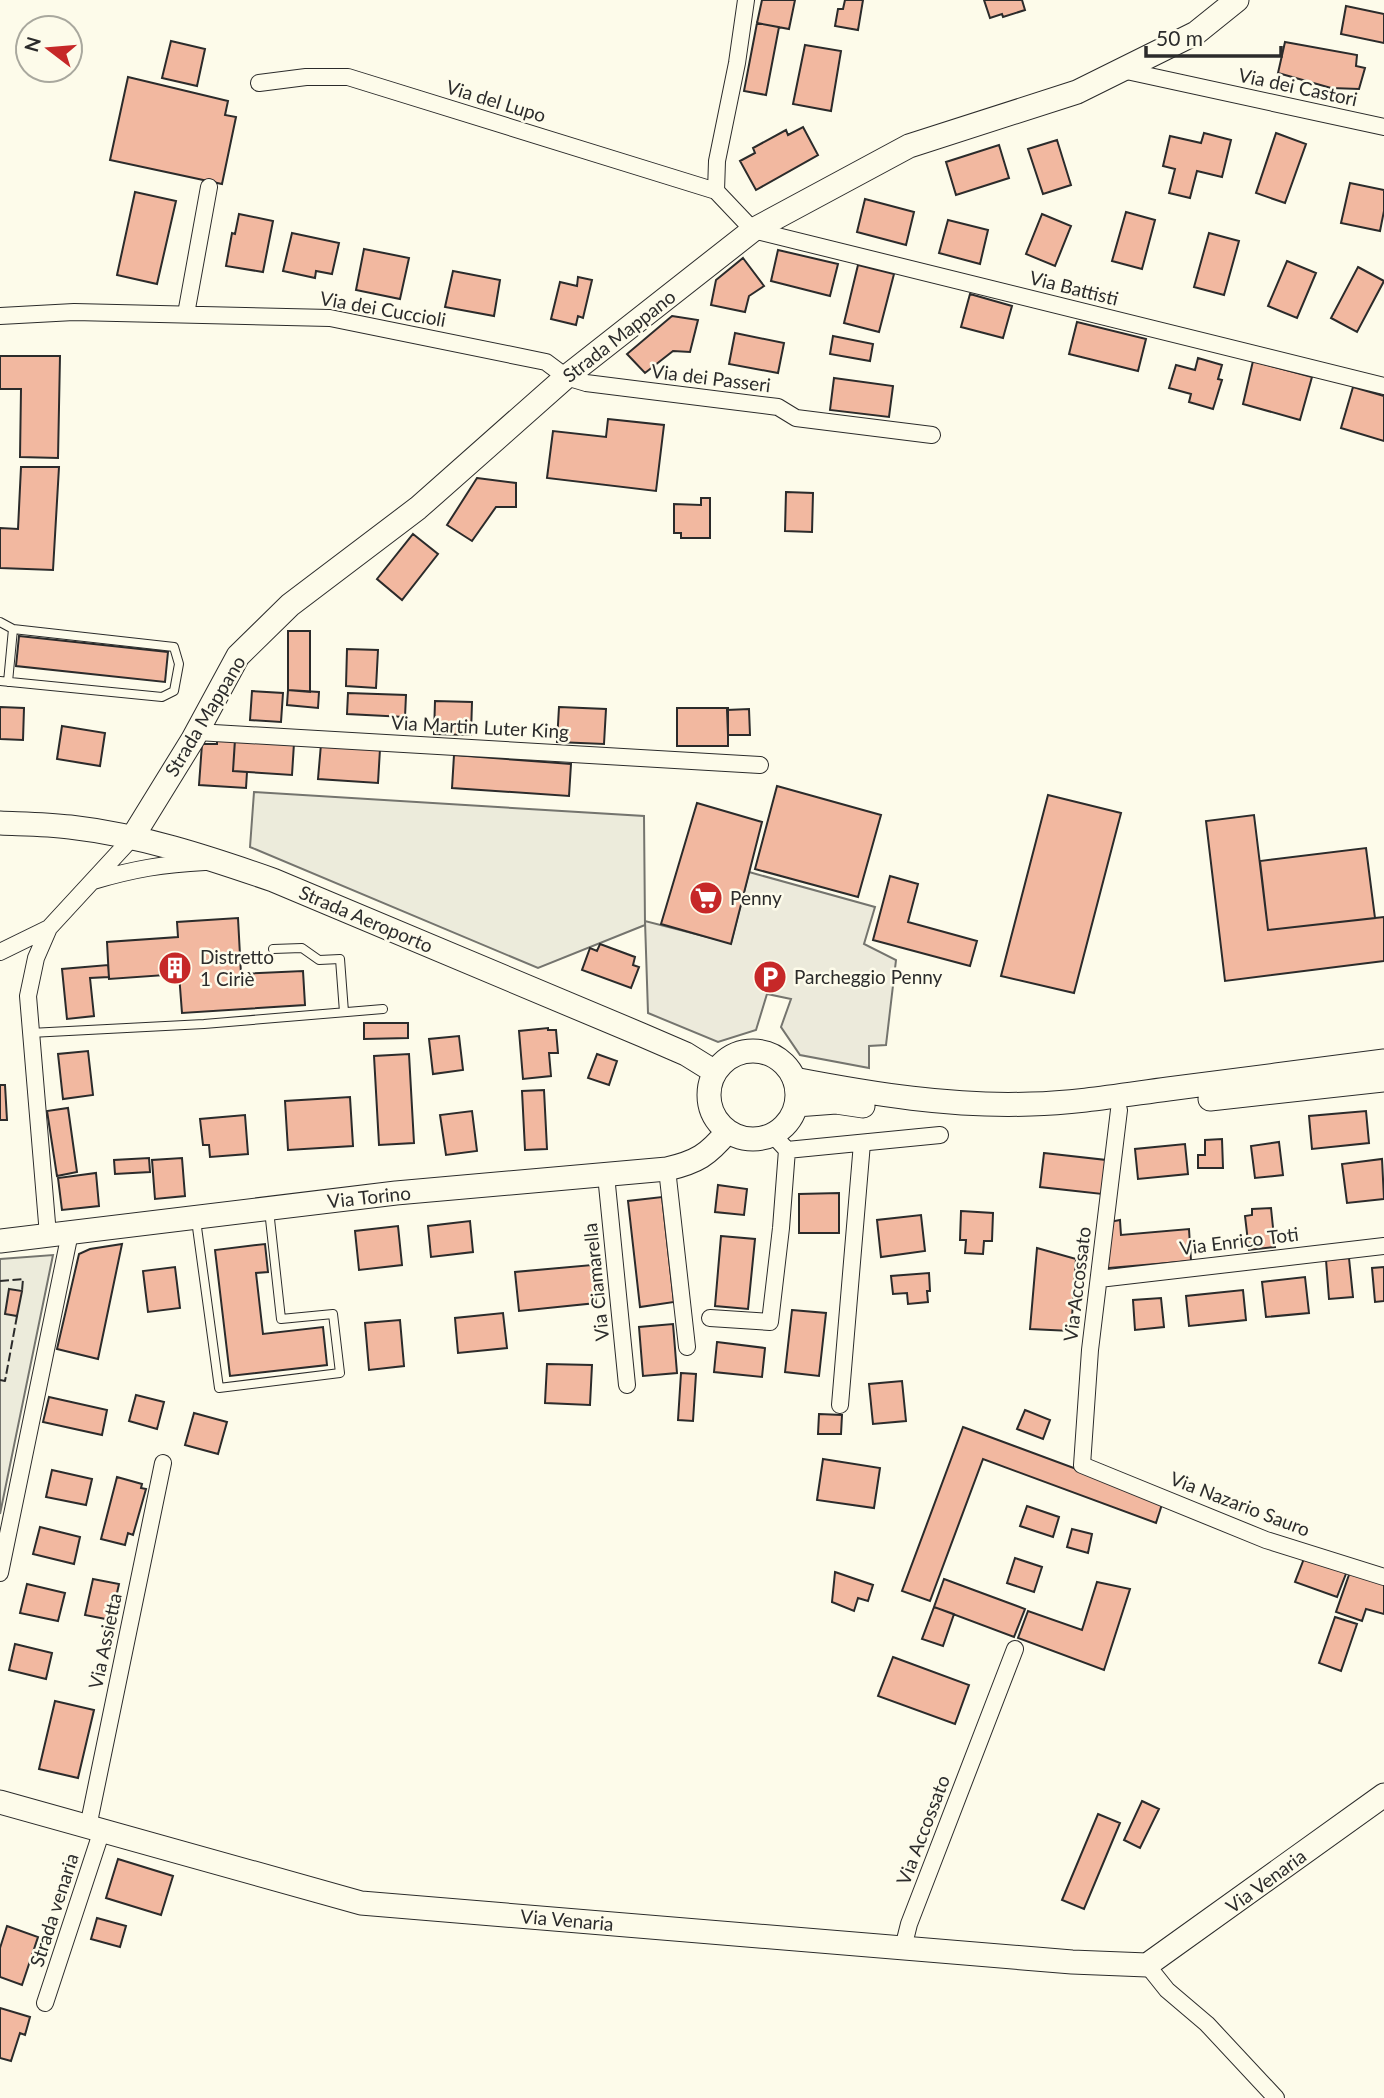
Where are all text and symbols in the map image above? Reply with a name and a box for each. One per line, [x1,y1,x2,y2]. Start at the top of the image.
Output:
north arrow [14,14,84,84]
scale bar [1146,14,1281,58]
text: 50 m [1156,25,1203,50]
text: N [19,34,45,54]
street label: Via dei Castori [1236,63,1360,110]
street label: Via del Lupo [444,74,549,127]
street label: Via Battisti [1027,265,1121,310]
street label: Strada Mappano [558,284,680,387]
street label: Via dei Cuccioli [318,286,448,331]
street label: Via dei Passeri [650,359,772,396]
street label: Strada Mappano [159,651,250,780]
street label: Via Martin Luter King [390,710,570,743]
supermarket icon: Penny [687,879,725,917]
street label: Strada Aeroporto [296,880,437,957]
place label: Penny [730,886,782,909]
place label: Distretto 1 Ciriè [200,945,274,990]
building icon: Distretto 1 Ciriè [156,949,194,987]
parking icon: Parcheggio Penny [751,958,789,996]
place label: Parcheggio Penny [794,965,943,988]
street label: Via Torino [326,1181,412,1212]
street label: Via Ciamarella [578,1222,613,1342]
street label: Via Enrico Toti [1178,1222,1300,1259]
street label: Via Accossato [1058,1225,1095,1343]
street label: Via Nazario Sauro [1167,1466,1313,1541]
street label: Via Assietta [83,1591,126,1691]
street label: Via Accossato [891,1772,954,1888]
street label: Via Venaria [1221,1844,1310,1917]
street label: Strada venaria [24,1850,83,1969]
street label: Via Venaria [519,1904,615,1935]

